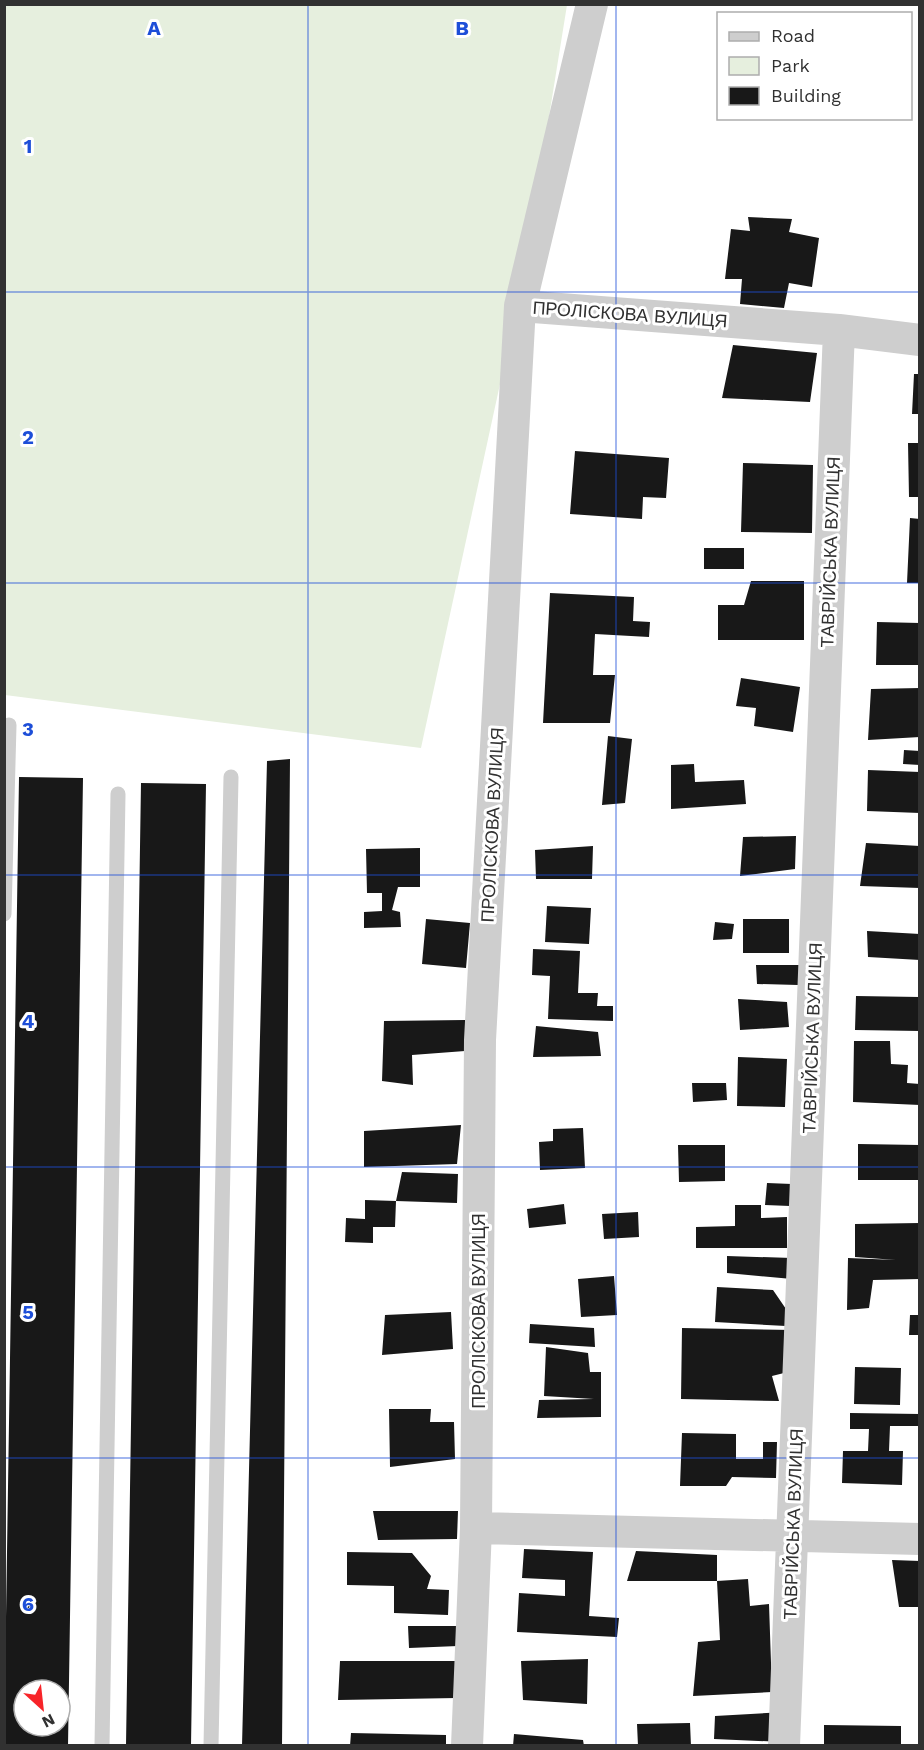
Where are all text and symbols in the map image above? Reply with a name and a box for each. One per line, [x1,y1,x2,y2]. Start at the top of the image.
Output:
legend [717,12,912,120]
text: A [147,16,161,40]
text: B [455,16,469,40]
text: Road [771,25,815,46]
text: Park [771,55,810,76]
text: Building [771,85,841,106]
text: 1 [24,134,32,158]
street label: ПРОЛІСКОВА ВУЛИЦЯ [532,297,728,331]
text: 2 [22,425,34,449]
street label: ТАВРІЙСЬКА ВУЛИЦЯ [816,456,844,648]
text: 3 [22,717,34,741]
street label: ПРОЛІСКОВА ВУЛИЦЯ [476,727,508,923]
street label: ТАВРІЙСЬКА ВУЛИЦЯ [798,942,826,1134]
text: 4 [22,1009,35,1033]
street label: ПРОЛІСКОВА ВУЛИЦЯ [468,1213,489,1409]
text: 5 [22,1300,34,1324]
street label: ТАВРІЙСЬКА ВУЛИЦЯ [779,1428,807,1620]
text: 6 [22,1592,34,1616]
north arrow [12,1678,72,1738]
text: N [39,1710,58,1732]

